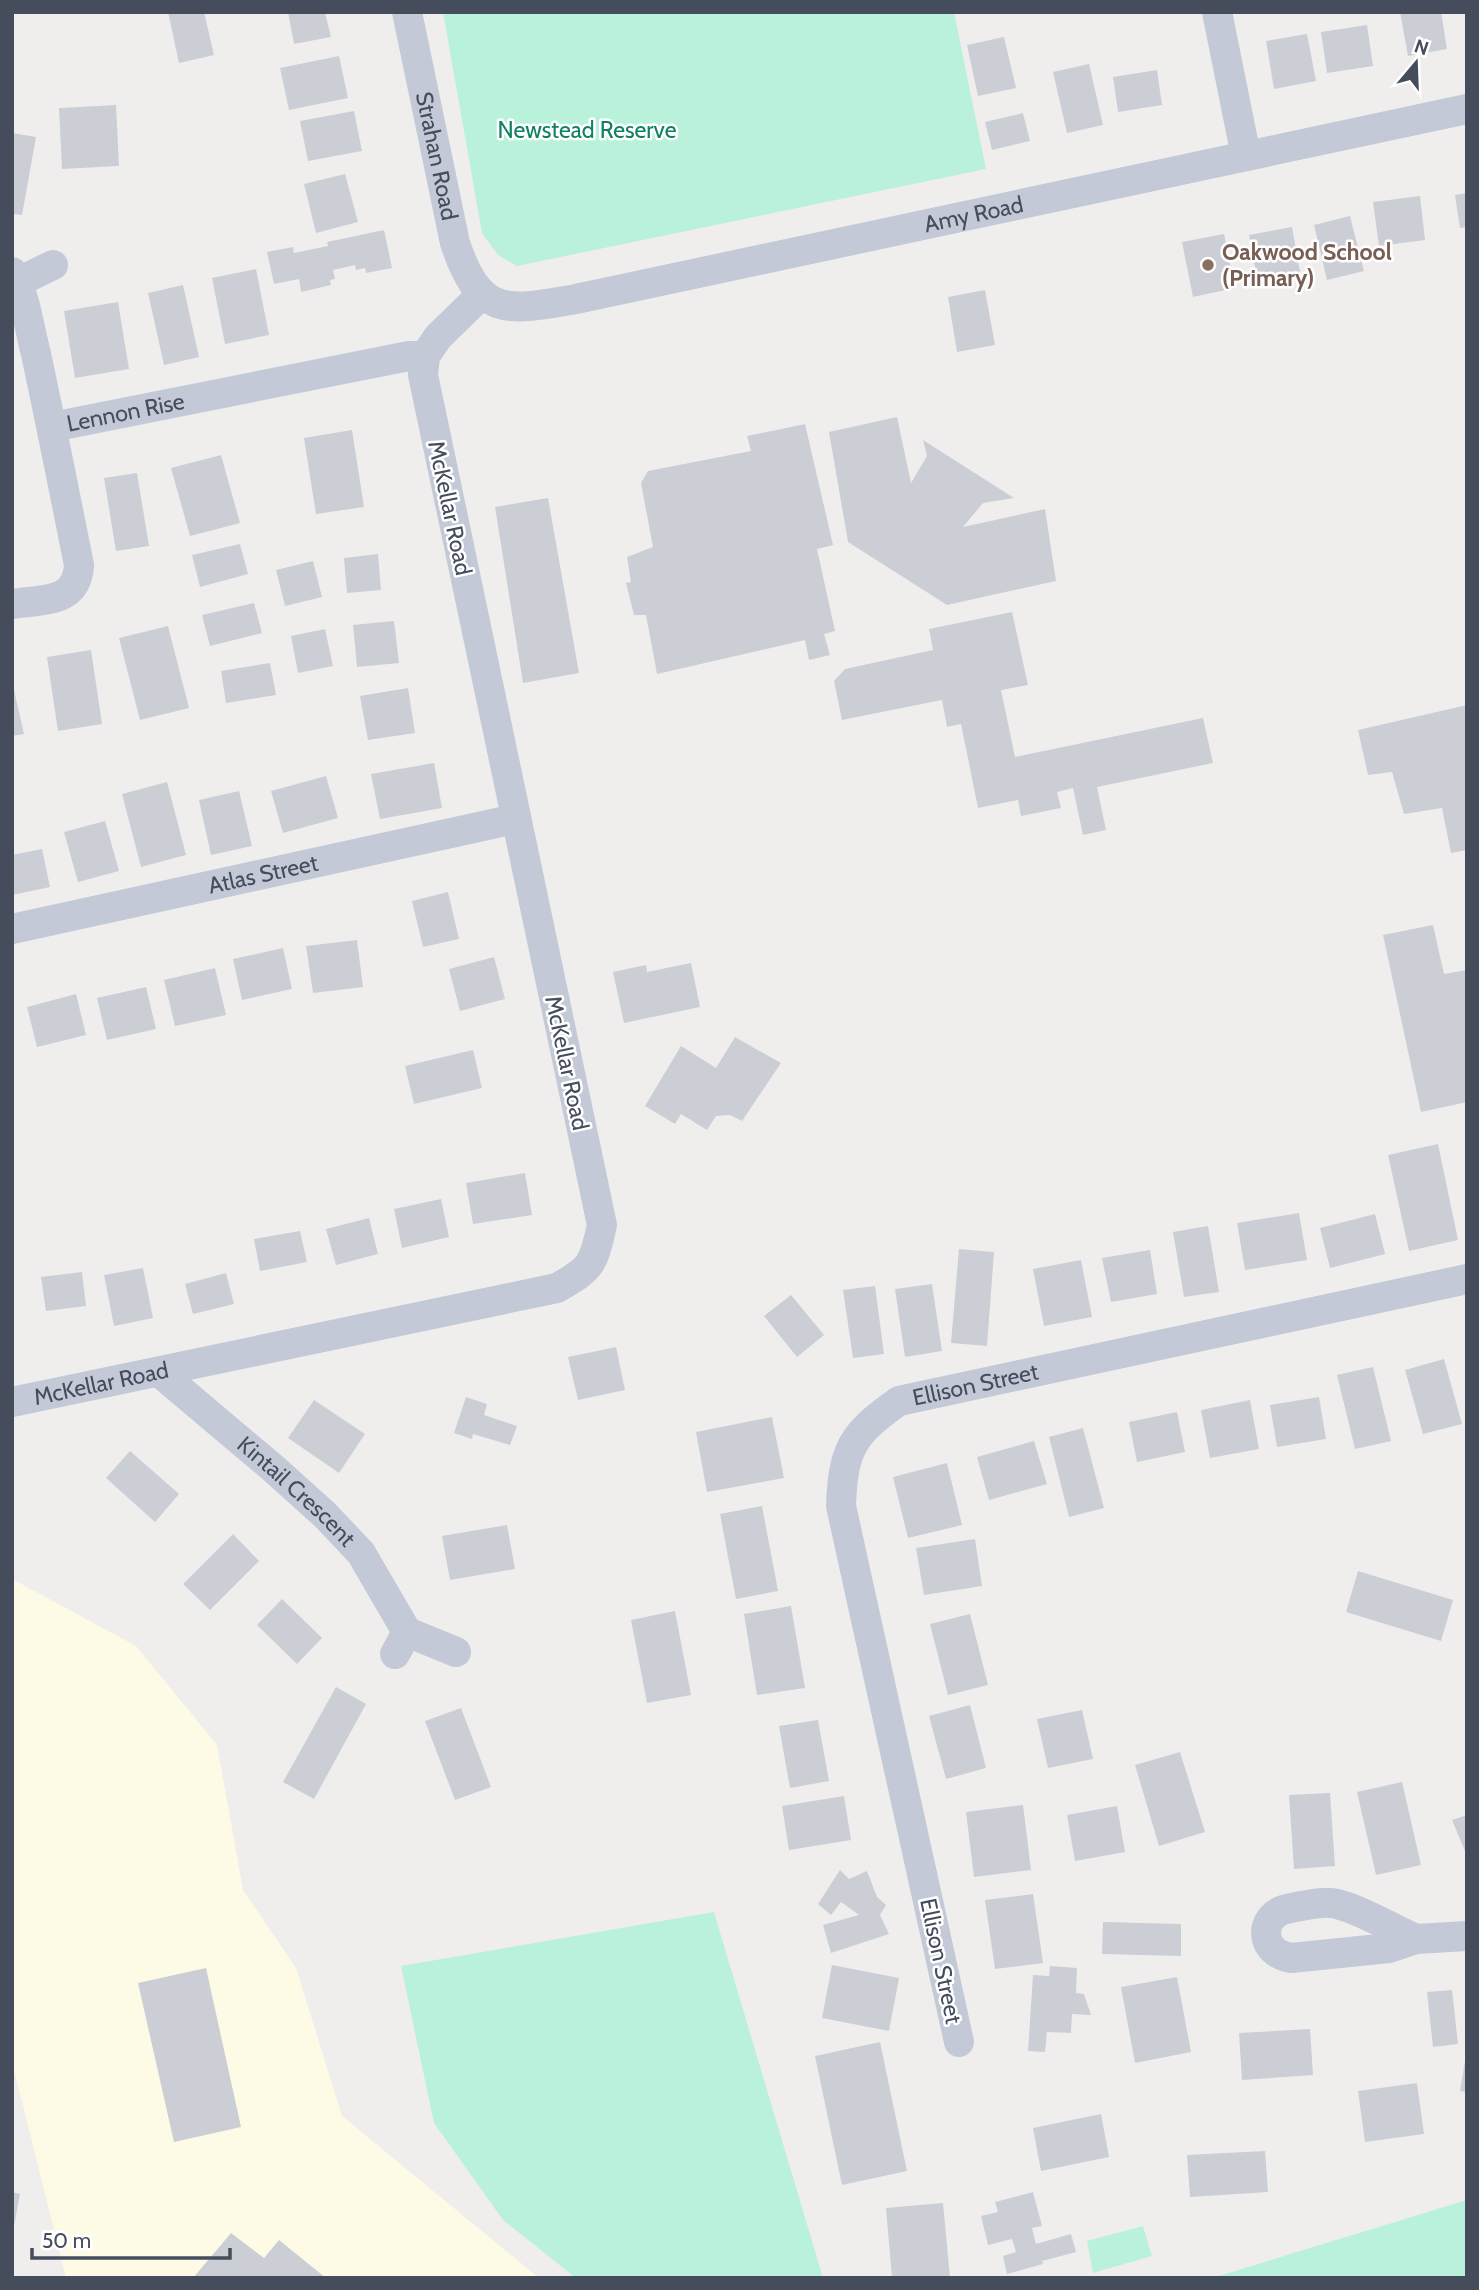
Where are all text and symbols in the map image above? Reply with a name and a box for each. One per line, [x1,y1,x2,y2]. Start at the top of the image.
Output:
north arrow [1381,28,1451,98]
text: N [1411,34,1431,60]
street label: Strahan Road [410,89,464,223]
park label: Newstead Reserve [498,116,677,144]
street label: Amy Road [921,190,1026,238]
place label: Oakwood School (Primary) [1222,238,1392,292]
marker: Oakwood School (Primary) [1200,257,1216,273]
street label: Lennon Rise [64,387,187,438]
street label: McKellar Road [422,438,478,578]
street label: Atlas Street [206,848,321,900]
street label: McKellar Road [539,993,595,1133]
street label: McKellar Road [31,1356,171,1411]
street label: Ellison Street [910,1357,1041,1412]
street label: Kintail Crescent [232,1430,361,1552]
street label: Ellison Street [914,1896,968,2027]
scale bar [32,2216,229,2260]
text: 50 m [42,2228,91,2253]

